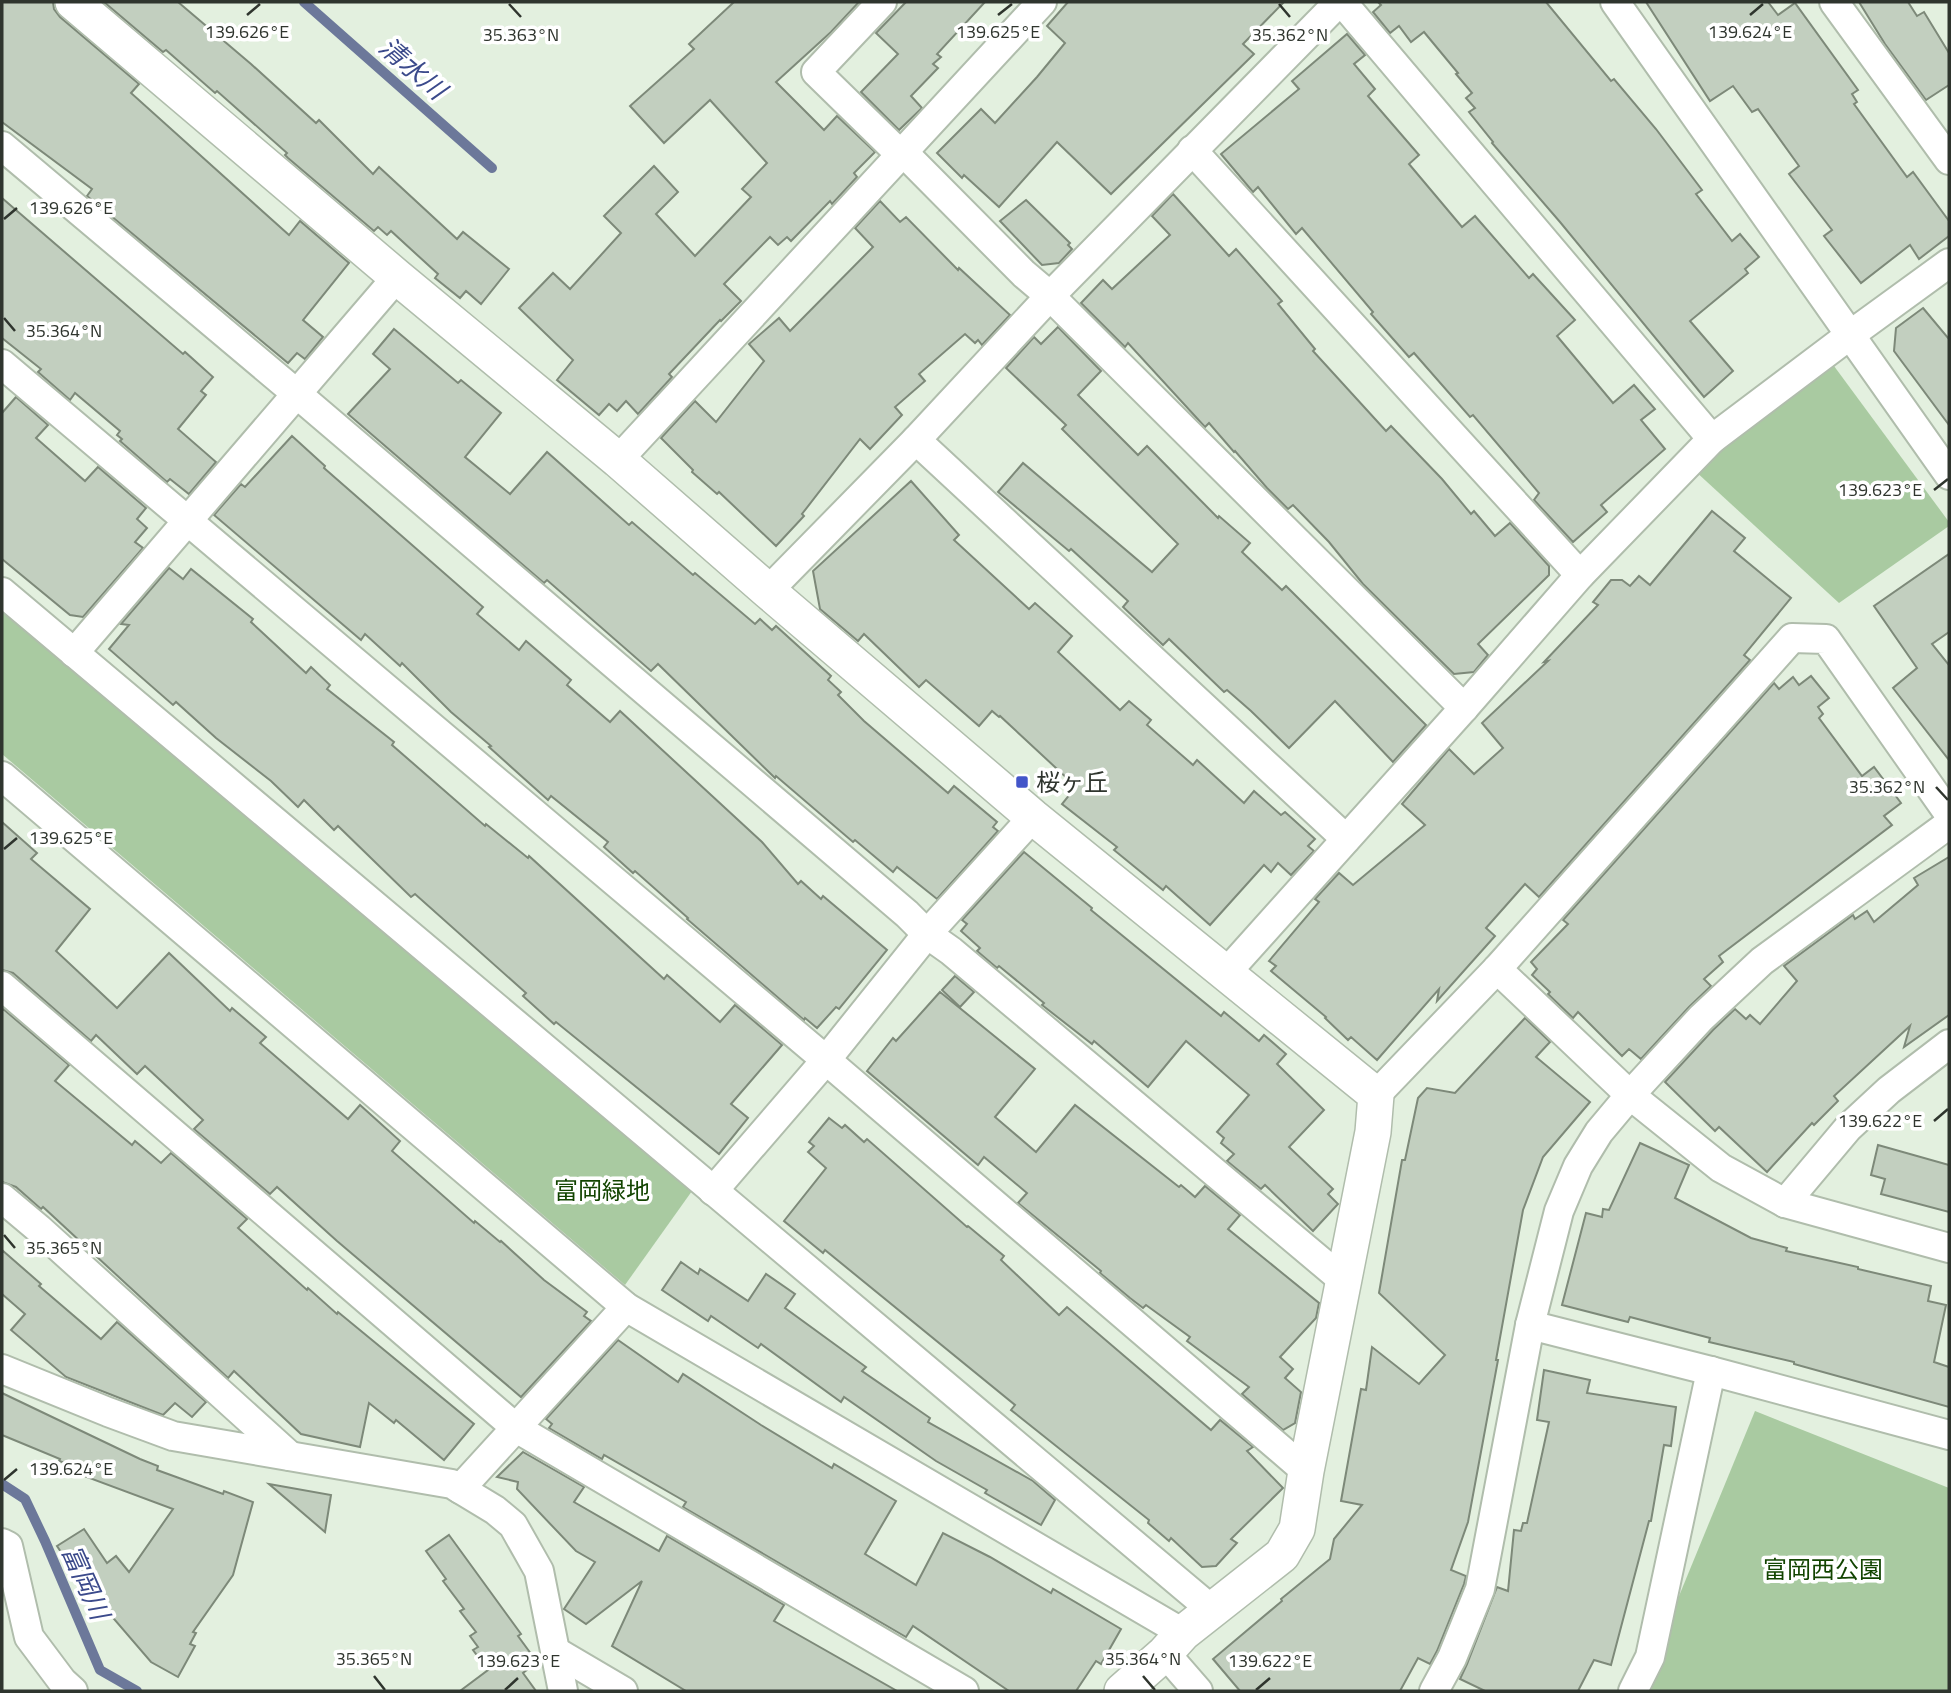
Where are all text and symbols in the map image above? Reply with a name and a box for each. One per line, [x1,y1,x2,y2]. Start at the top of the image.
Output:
text: 139.626°E [205,18,289,45]
text: 139.625°E [956,18,1040,45]
text: 139.624°E [1708,18,1792,45]
text: 35.363°N [483,21,559,48]
text: 35.362°N [1252,21,1328,48]
water label: 清水川 [371,28,457,110]
text: 139.626°E [29,194,113,221]
text: 35.364°N [26,317,102,344]
text: 139.623°E [1838,476,1922,503]
place label: 桜ヶ丘 [1036,764,1108,800]
text: 35.362°N [1849,773,1925,800]
marker: 桜ヶ丘 [1014,774,1030,790]
text: 139.625°E [29,824,113,851]
text: 139.622°E [1838,1107,1922,1134]
park label: 富岡緑地 [554,1172,650,1208]
text: 35.365°N [26,1234,102,1261]
text: 139.624°E [29,1455,113,1482]
water label: 富岡川 [52,1538,121,1628]
park label: 富岡西公園 [1763,1551,1883,1587]
text: 35.365°N [336,1645,412,1672]
text: 35.364°N [1105,1645,1181,1672]
text: 139.623°E [476,1647,560,1674]
text: 139.622°E [1228,1647,1312,1674]

